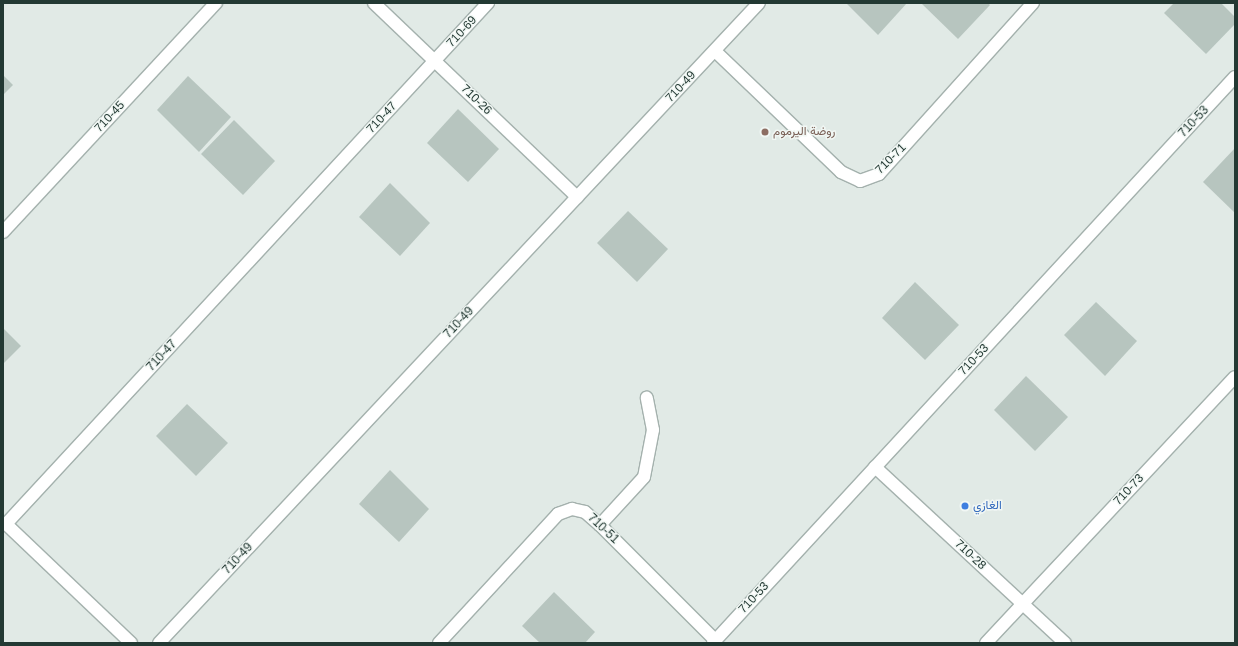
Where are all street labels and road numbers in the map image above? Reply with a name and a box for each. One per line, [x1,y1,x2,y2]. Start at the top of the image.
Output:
street label: 710-69 [444,13,480,51]
street label: 710-49 [663,68,699,106]
street label: 710-26 [458,82,494,118]
street label: 710-45 [92,98,128,136]
street label: 710-47 [364,99,400,137]
street label: 710-53 [1176,103,1212,141]
street label: 710-71 [873,141,909,177]
street label: 710-49 [441,304,477,342]
street label: 710-47 [144,337,180,375]
street label: 710-53 [956,341,992,379]
street label: 710-73 [1111,471,1147,509]
street label: 710-51 [584,511,622,547]
street label: 710-28 [951,537,989,573]
street label: 710-49 [220,540,256,578]
street label: 710-53 [736,579,772,617]

